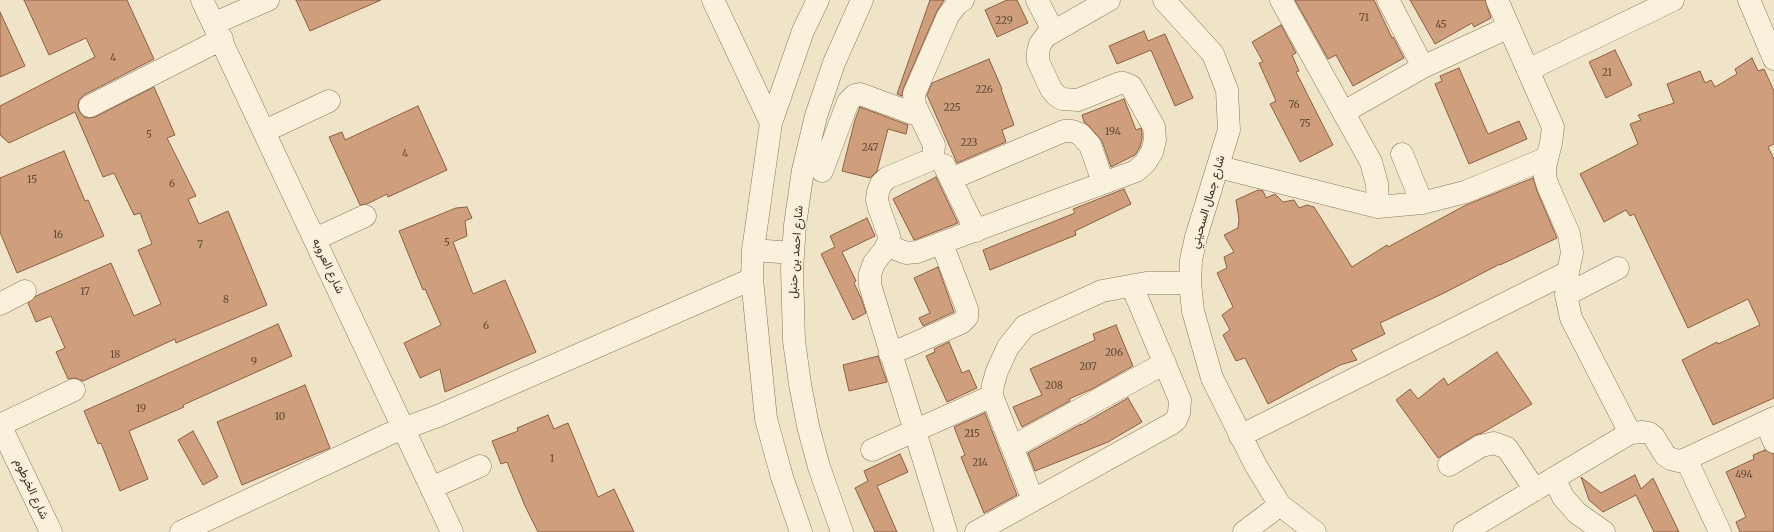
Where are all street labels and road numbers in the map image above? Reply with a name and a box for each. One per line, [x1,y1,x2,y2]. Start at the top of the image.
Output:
street label: شارع جمال السحيني [1188,154,1228,250]
street label: شارع احمد بن حنبل [786,205,806,299]
street label: شارع العروبه [309,236,347,296]
street label: شارع الخرطوم [11,456,51,522]

